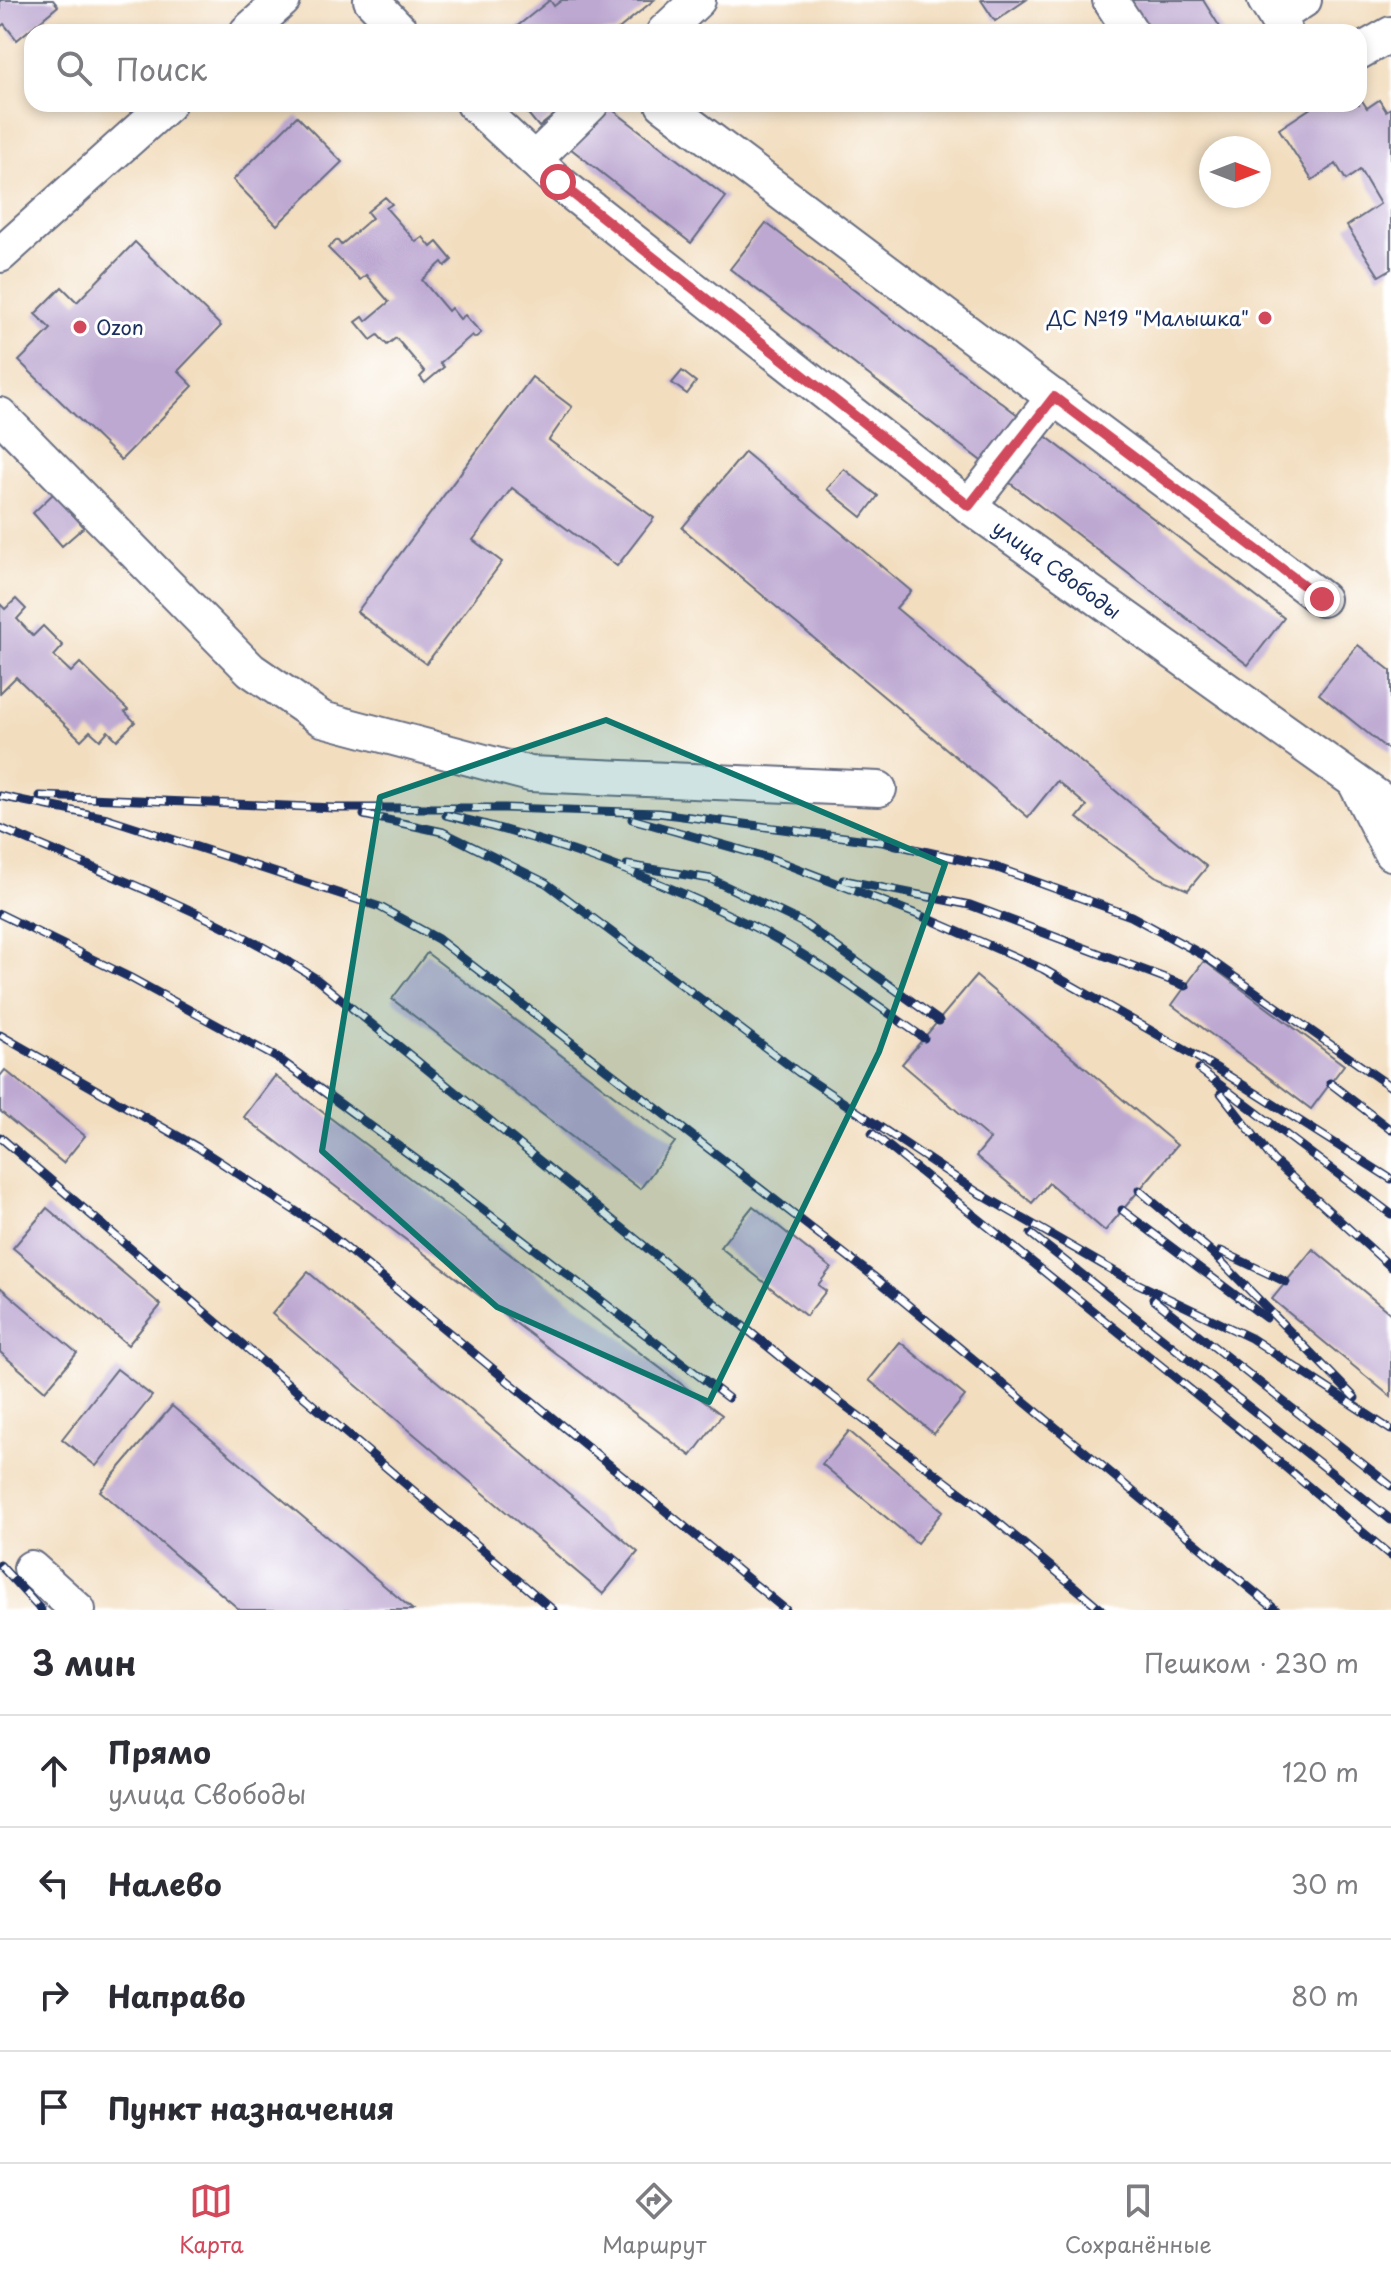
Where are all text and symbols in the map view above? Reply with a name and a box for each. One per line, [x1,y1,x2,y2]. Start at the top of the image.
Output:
search box [24,24,1367,112]
icon: search [52,46,96,90]
text: Поиск [116,46,207,91]
north arrow [1199,136,1271,208]
route start [540,164,576,200]
place label: ДС №19 "Малышка" [1046,303,1249,333]
marker: ДС №19 "Малышка" [1256,309,1274,327]
place label: Ozon [96,312,144,342]
marker: Ozon [71,318,89,336]
street label: улица Свободы [987,512,1127,626]
route end [1304,581,1340,617]
text: 3 мин [32,1636,136,1688]
text: Пешком · 230 m [1144,1643,1359,1682]
text: Прямо [108,1729,211,1774]
icon: ahead [32,1749,76,1793]
text: 120 m [1282,1752,1359,1791]
text: улица Свободы [108,1774,306,1813]
icon: left [32,1861,76,1905]
text: Налево [108,1861,222,1906]
text: 30 m [1291,1864,1359,1903]
icon: right [32,1973,76,2017]
text: Направо [108,1973,246,2018]
text: 80 m [1291,1976,1359,2015]
icon: arrive [32,2085,76,2129]
text: Пункт назначения [108,2085,394,2130]
tab: Карта [179,2179,244,2260]
tab: Маршрут [602,2179,706,2260]
tab: Сохранённые [1065,2179,1212,2260]

